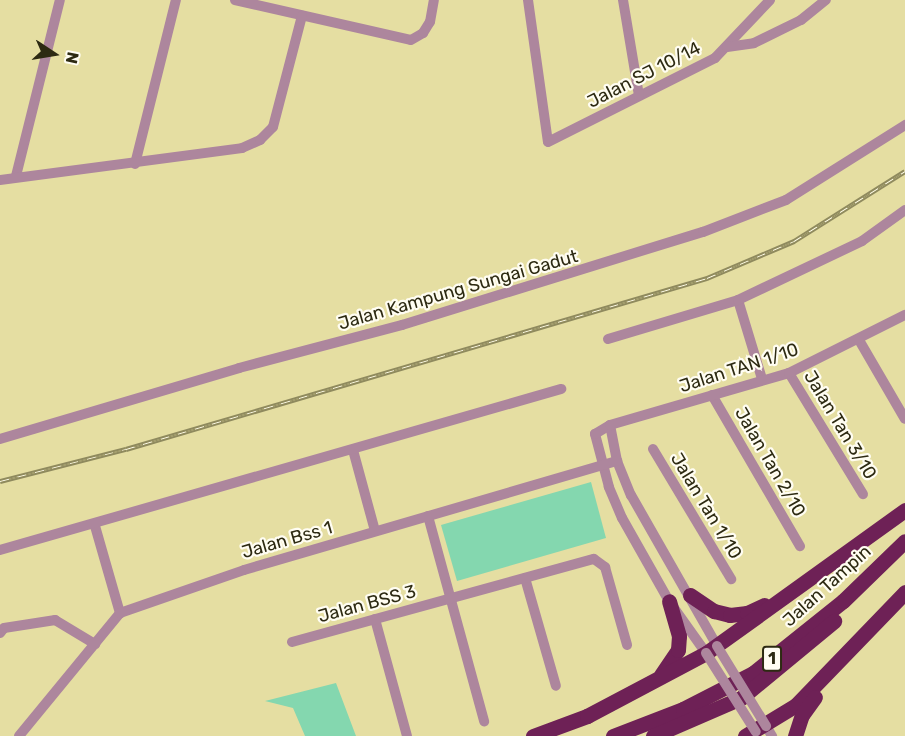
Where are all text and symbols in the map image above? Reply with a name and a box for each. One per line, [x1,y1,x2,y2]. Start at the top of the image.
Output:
north arrow [24,24,84,84]
street label: Jalan SJ 10/14 [584,37,704,113]
text: N [62,50,83,65]
street label: Jalan Kampung Sungai Gadut [336,245,580,335]
street label: Jalan TAN 1/10 [676,339,802,397]
street label: Jalan Tan 3/10 [799,367,881,483]
street label: Jalan Tan 2/10 [730,403,810,521]
street label: Jalan Tan 1/10 [666,449,746,563]
street label: Jalan Bss 1 [239,517,335,563]
street label: Jalan Tampin [778,541,876,631]
street label: Jalan BSS 3 [316,581,418,627]
road number: 1 [762,646,782,672]

